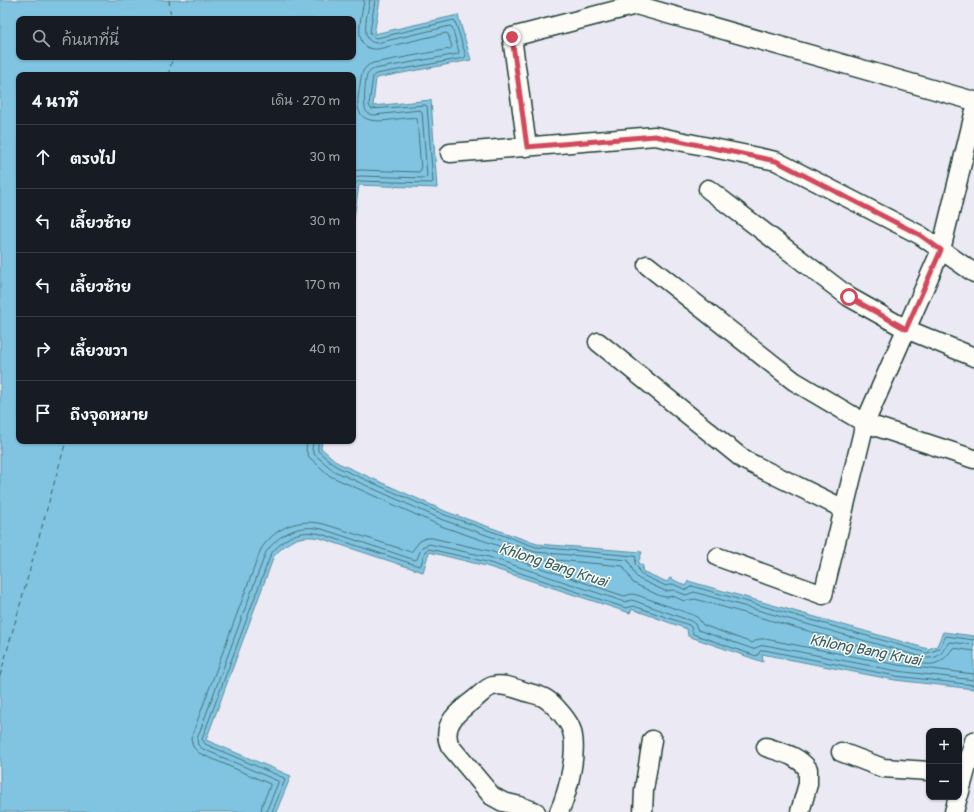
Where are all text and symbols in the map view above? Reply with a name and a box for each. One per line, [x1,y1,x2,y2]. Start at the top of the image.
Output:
search box [16,16,356,60]
icon: search [30,27,52,49]
route end [503,28,521,46]
text: ค้นหาที่นี่ [62,31,119,50]
text: 4 นาที [32,91,78,112]
text: เดิน · 270 m [271,93,340,109]
icon: ahead [32,146,54,168]
text: 30 m [310,149,340,165]
text: ตรงไป [70,150,116,169]
icon: left [32,210,54,232]
text: 30 m [310,213,340,229]
text: เลี้ยวซ้าย [70,214,131,233]
icon: left [32,274,54,296]
text: 170 m [305,277,340,293]
text: เลี้ยวซ้าย [70,278,131,297]
route start [840,288,858,306]
icon: right [32,338,54,360]
text: 40 m [309,341,340,357]
text: เลี้ยวขวา [70,342,128,361]
icon: arrive [32,402,54,424]
text: ถึงจุดหมาย [70,406,148,425]
water label: Khlong Bang Kruai [496,539,612,593]
water label: Khlong Bang Kruai [808,630,924,671]
map controls [926,728,962,800]
button: + [926,728,962,764]
button: − [926,764,962,800]

